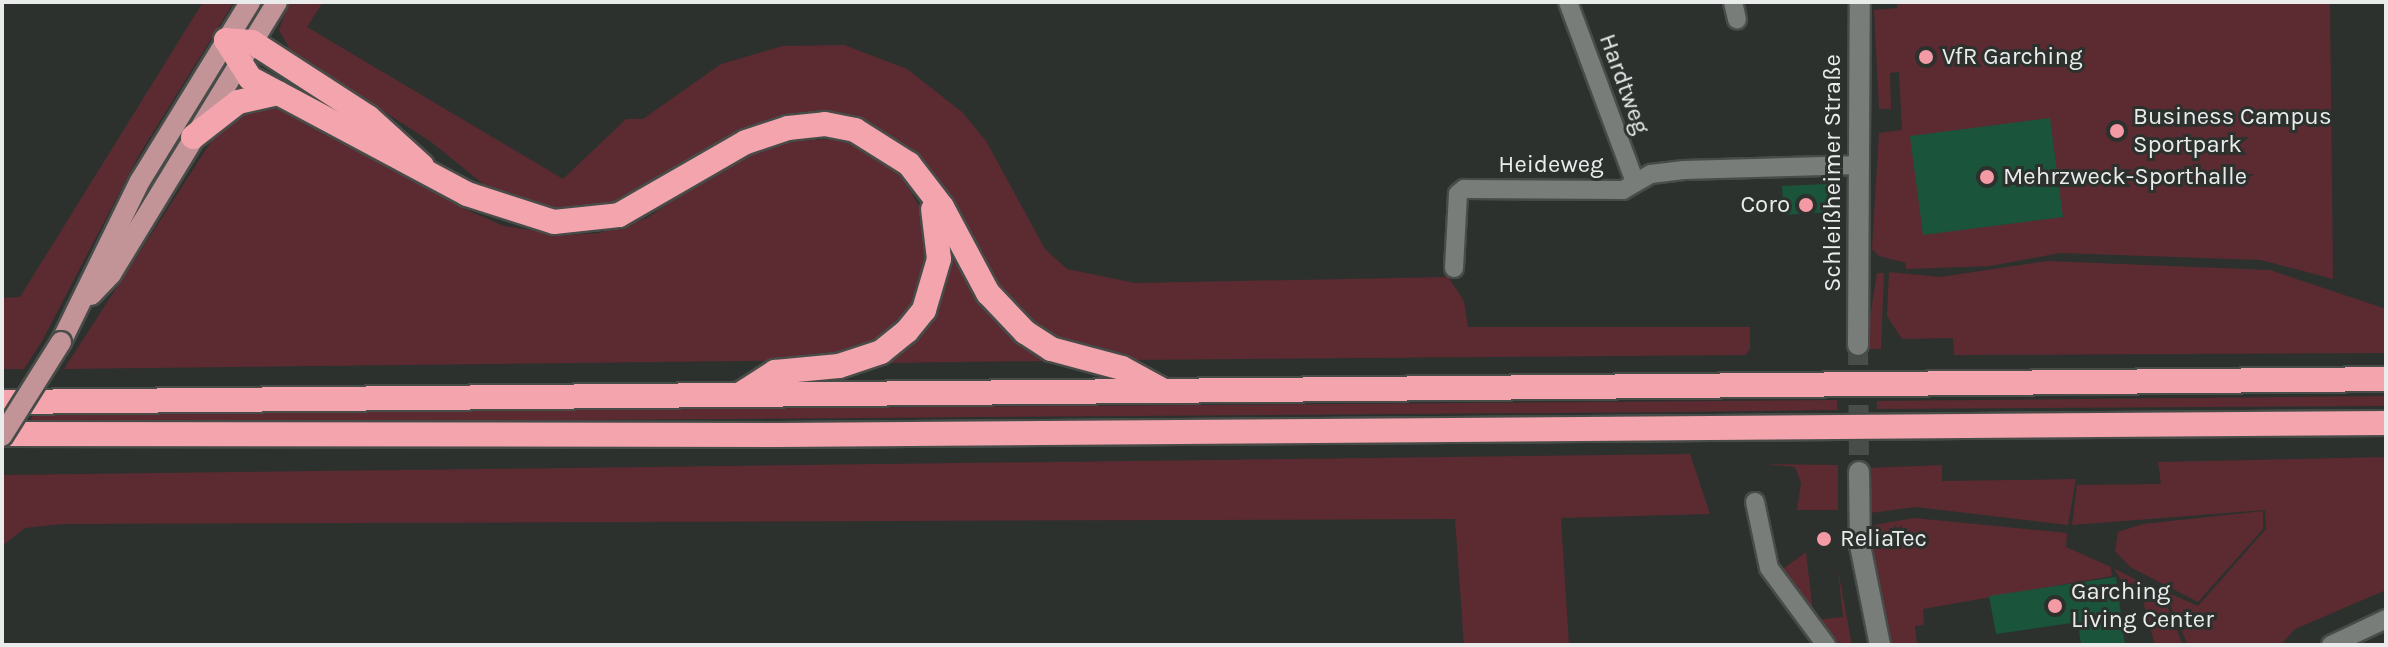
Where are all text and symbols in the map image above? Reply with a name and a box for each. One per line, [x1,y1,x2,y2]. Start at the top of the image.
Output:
street label: Hardtweg [1593,30,1655,138]
place label: VfR Garching [1942,43,2083,71]
marker: VfR Garching [1917,48,1935,66]
street label: Schleißheimer Straße [1819,54,1847,292]
place label: Business Campus Sportpark [2133,103,2331,159]
marker: Business Campus Sportpark [2108,122,2126,140]
street label: Heideweg [1498,151,1604,179]
place label: Mehrzweck-Sporthalle [2003,163,2247,191]
marker: Mehrzweck-Sporthalle [1978,168,1996,186]
place label: Coro [1740,191,1790,219]
marker: Coro [1797,196,1815,214]
place label: ReliaTec [1840,525,1927,553]
marker: ReliaTec [1815,530,1833,548]
place label: Garching Living Center [2071,578,2214,634]
marker: Garching Living Center [2046,597,2064,615]

